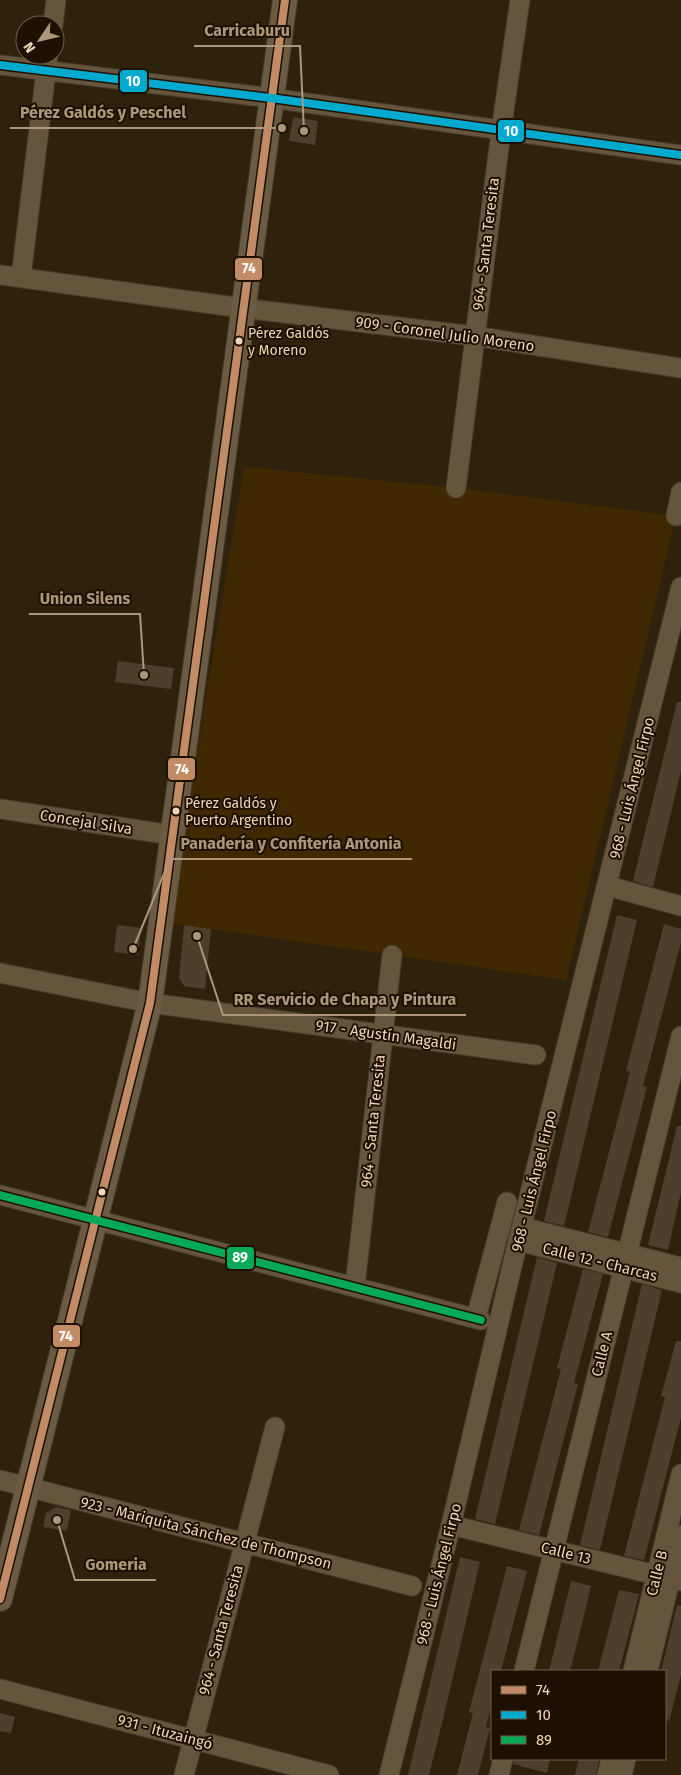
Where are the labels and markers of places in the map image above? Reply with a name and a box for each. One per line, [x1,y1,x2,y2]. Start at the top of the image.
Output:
callout: Carricaburu [194,15,300,46]
callout: Pérez Galdós y Peschel [10,97,196,128]
place label: Pérez Galdós y Moreno [248,325,330,359]
marker: Pérez Galdós y Moreno [234,336,244,346]
callout: Union Silens [29,583,140,614]
place label: Pérez Galdós y Puerto Argentino [185,795,292,829]
marker: Pérez Galdós y Puerto Argentino [171,806,181,816]
callout: Panadería y Confitería Antonia [170,828,412,859]
callout: RR Servicio de Chapa y Pintura [223,984,466,1015]
unlabelled marker [97,1187,107,1197]
callout: Gomeria [75,1549,156,1580]

